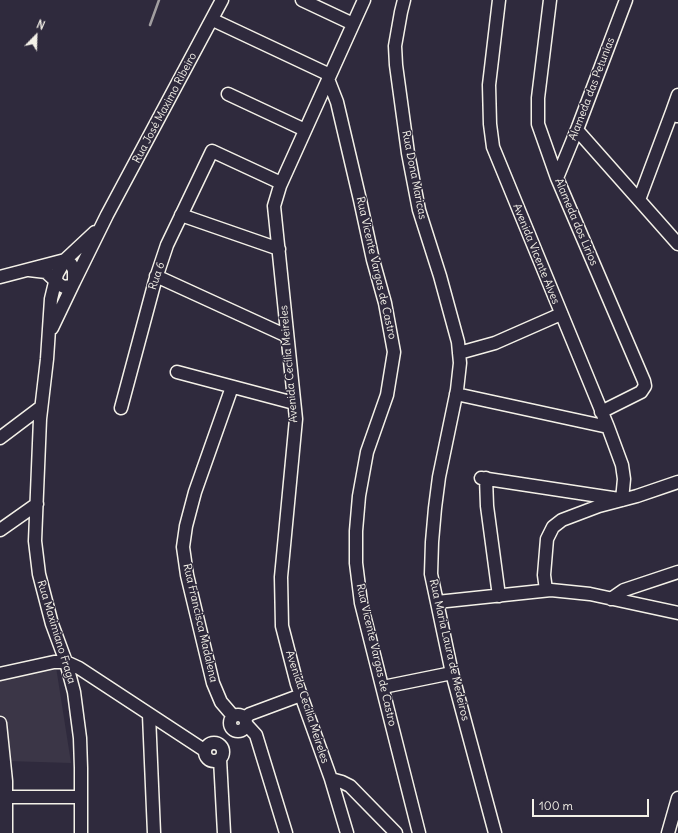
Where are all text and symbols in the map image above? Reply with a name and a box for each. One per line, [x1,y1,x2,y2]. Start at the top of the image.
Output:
north arrow [16,16,56,56]
text: N [34,17,47,33]
street label: Alameda das Petunias [566,36,618,142]
street label: Rua José Maximo Ribeiro [130,50,200,166]
street label: Rua Dona Maricas [399,129,429,221]
street label: Alameda dos Lirios [552,176,600,268]
street label: Rua Vicente Vargas de Castro [353,195,399,341]
street label: Avenida Vicente Alves [510,202,562,306]
street label: Rua 6 [146,260,168,292]
street label: Avenida Cecília Meireles [277,305,301,423]
street label: Rua Francisca Madalena [180,562,220,684]
street label: Rua Maria Laura de Medeiros [426,578,472,722]
street label: Rua Maximiano Fraga [34,579,78,685]
street label: Rua Vicente Vargas de Castro [353,582,399,728]
street label: Avenida Cecília Meireles [282,649,332,765]
scale bar [534,791,651,817]
text: 100 m [539,798,573,813]

